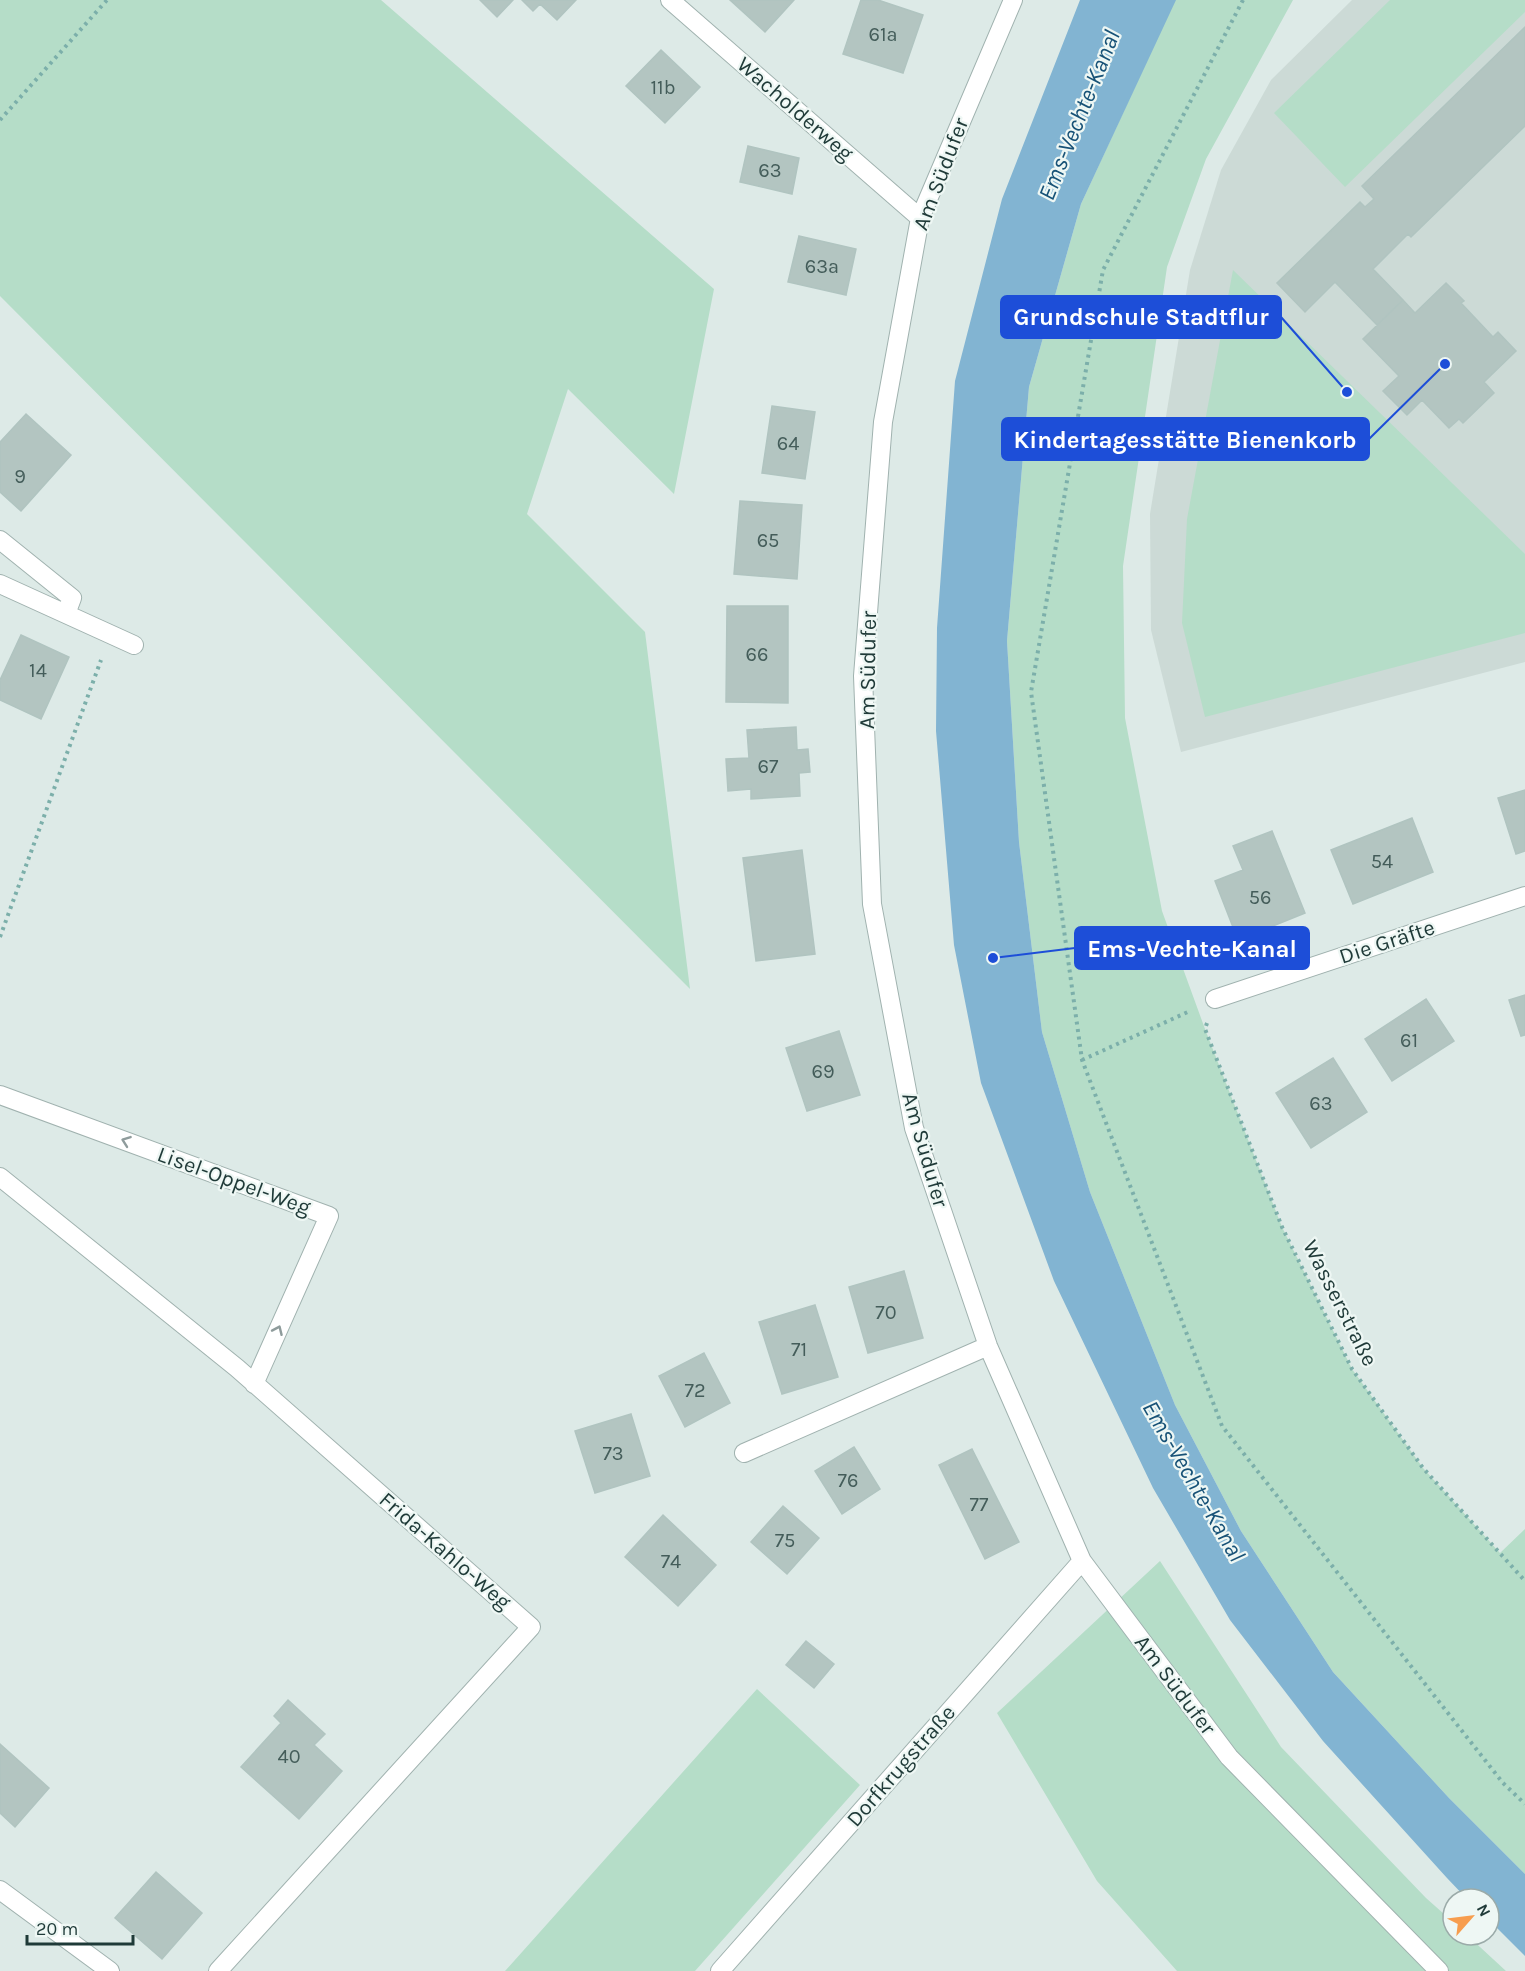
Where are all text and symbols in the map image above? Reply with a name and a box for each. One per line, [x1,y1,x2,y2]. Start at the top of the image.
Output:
house number: 61a [868,23,898,46]
water label: Ems-Vechte-Kanal [1032,26,1126,204]
street label: Wacholderweg [731,51,859,167]
house number: 11b [650,76,676,99]
street label: Am Südufer [908,114,974,234]
house number: 63 [758,159,782,182]
house number: 63a [805,255,839,278]
callout: Grundschule Stadtflur [1001,296,1281,338]
text: Grundschule Stadtflur [1013,303,1269,331]
callout: Kindertagesstätte Bienenkorb [1002,418,1369,460]
text: Kindertagesstätte Bienenkorb [1014,426,1356,454]
house number: 64 [777,432,799,455]
house number: 9 [14,465,26,488]
house number: 65 [757,529,779,552]
street label: Am Südufer [854,611,882,729]
house number: 66 [746,643,768,666]
house number: 14 [29,659,47,682]
house number: 67 [758,755,779,778]
house number: 54 [1371,850,1393,873]
house number: 56 [1249,886,1271,909]
street label: Die Gräfte [1336,914,1438,970]
callout: Ems-Vechte-Kanal [1075,927,1309,969]
text: Ems-Vechte-Kanal [1087,935,1297,963]
house number: 61 [1400,1029,1418,1052]
house number: 69 [811,1060,835,1083]
street label: Am Südufer [896,1090,954,1210]
house number: 63 [1309,1092,1333,1115]
one-way arrow [121,1136,132,1149]
street label: Lisel-Oppel-Weg [154,1141,315,1221]
street label: Wasserstraße [1297,1236,1383,1370]
house number: 70 [875,1301,897,1324]
one-way arrow [271,1326,283,1337]
house number: 71 [791,1338,807,1361]
house number: 72 [685,1379,705,1402]
water label: Ems-Vechte-Kanal [1137,1396,1251,1566]
house number: 73 [602,1442,624,1465]
house number: 76 [838,1469,858,1492]
street label: Frida-Kahlo-Weg [374,1487,517,1616]
house number: 77 [970,1493,989,1516]
house number: 75 [775,1529,795,1552]
house number: 74 [661,1550,681,1573]
street label: Am Südufer [1129,1630,1221,1740]
street label: Dorfkrugstraße [841,1700,961,1832]
house number: 40 [277,1745,301,1768]
north arrow [1441,1887,1501,1947]
text: N [1473,1901,1495,1920]
scale bar [27,1908,134,1946]
text: 20 m [36,1918,78,1940]

